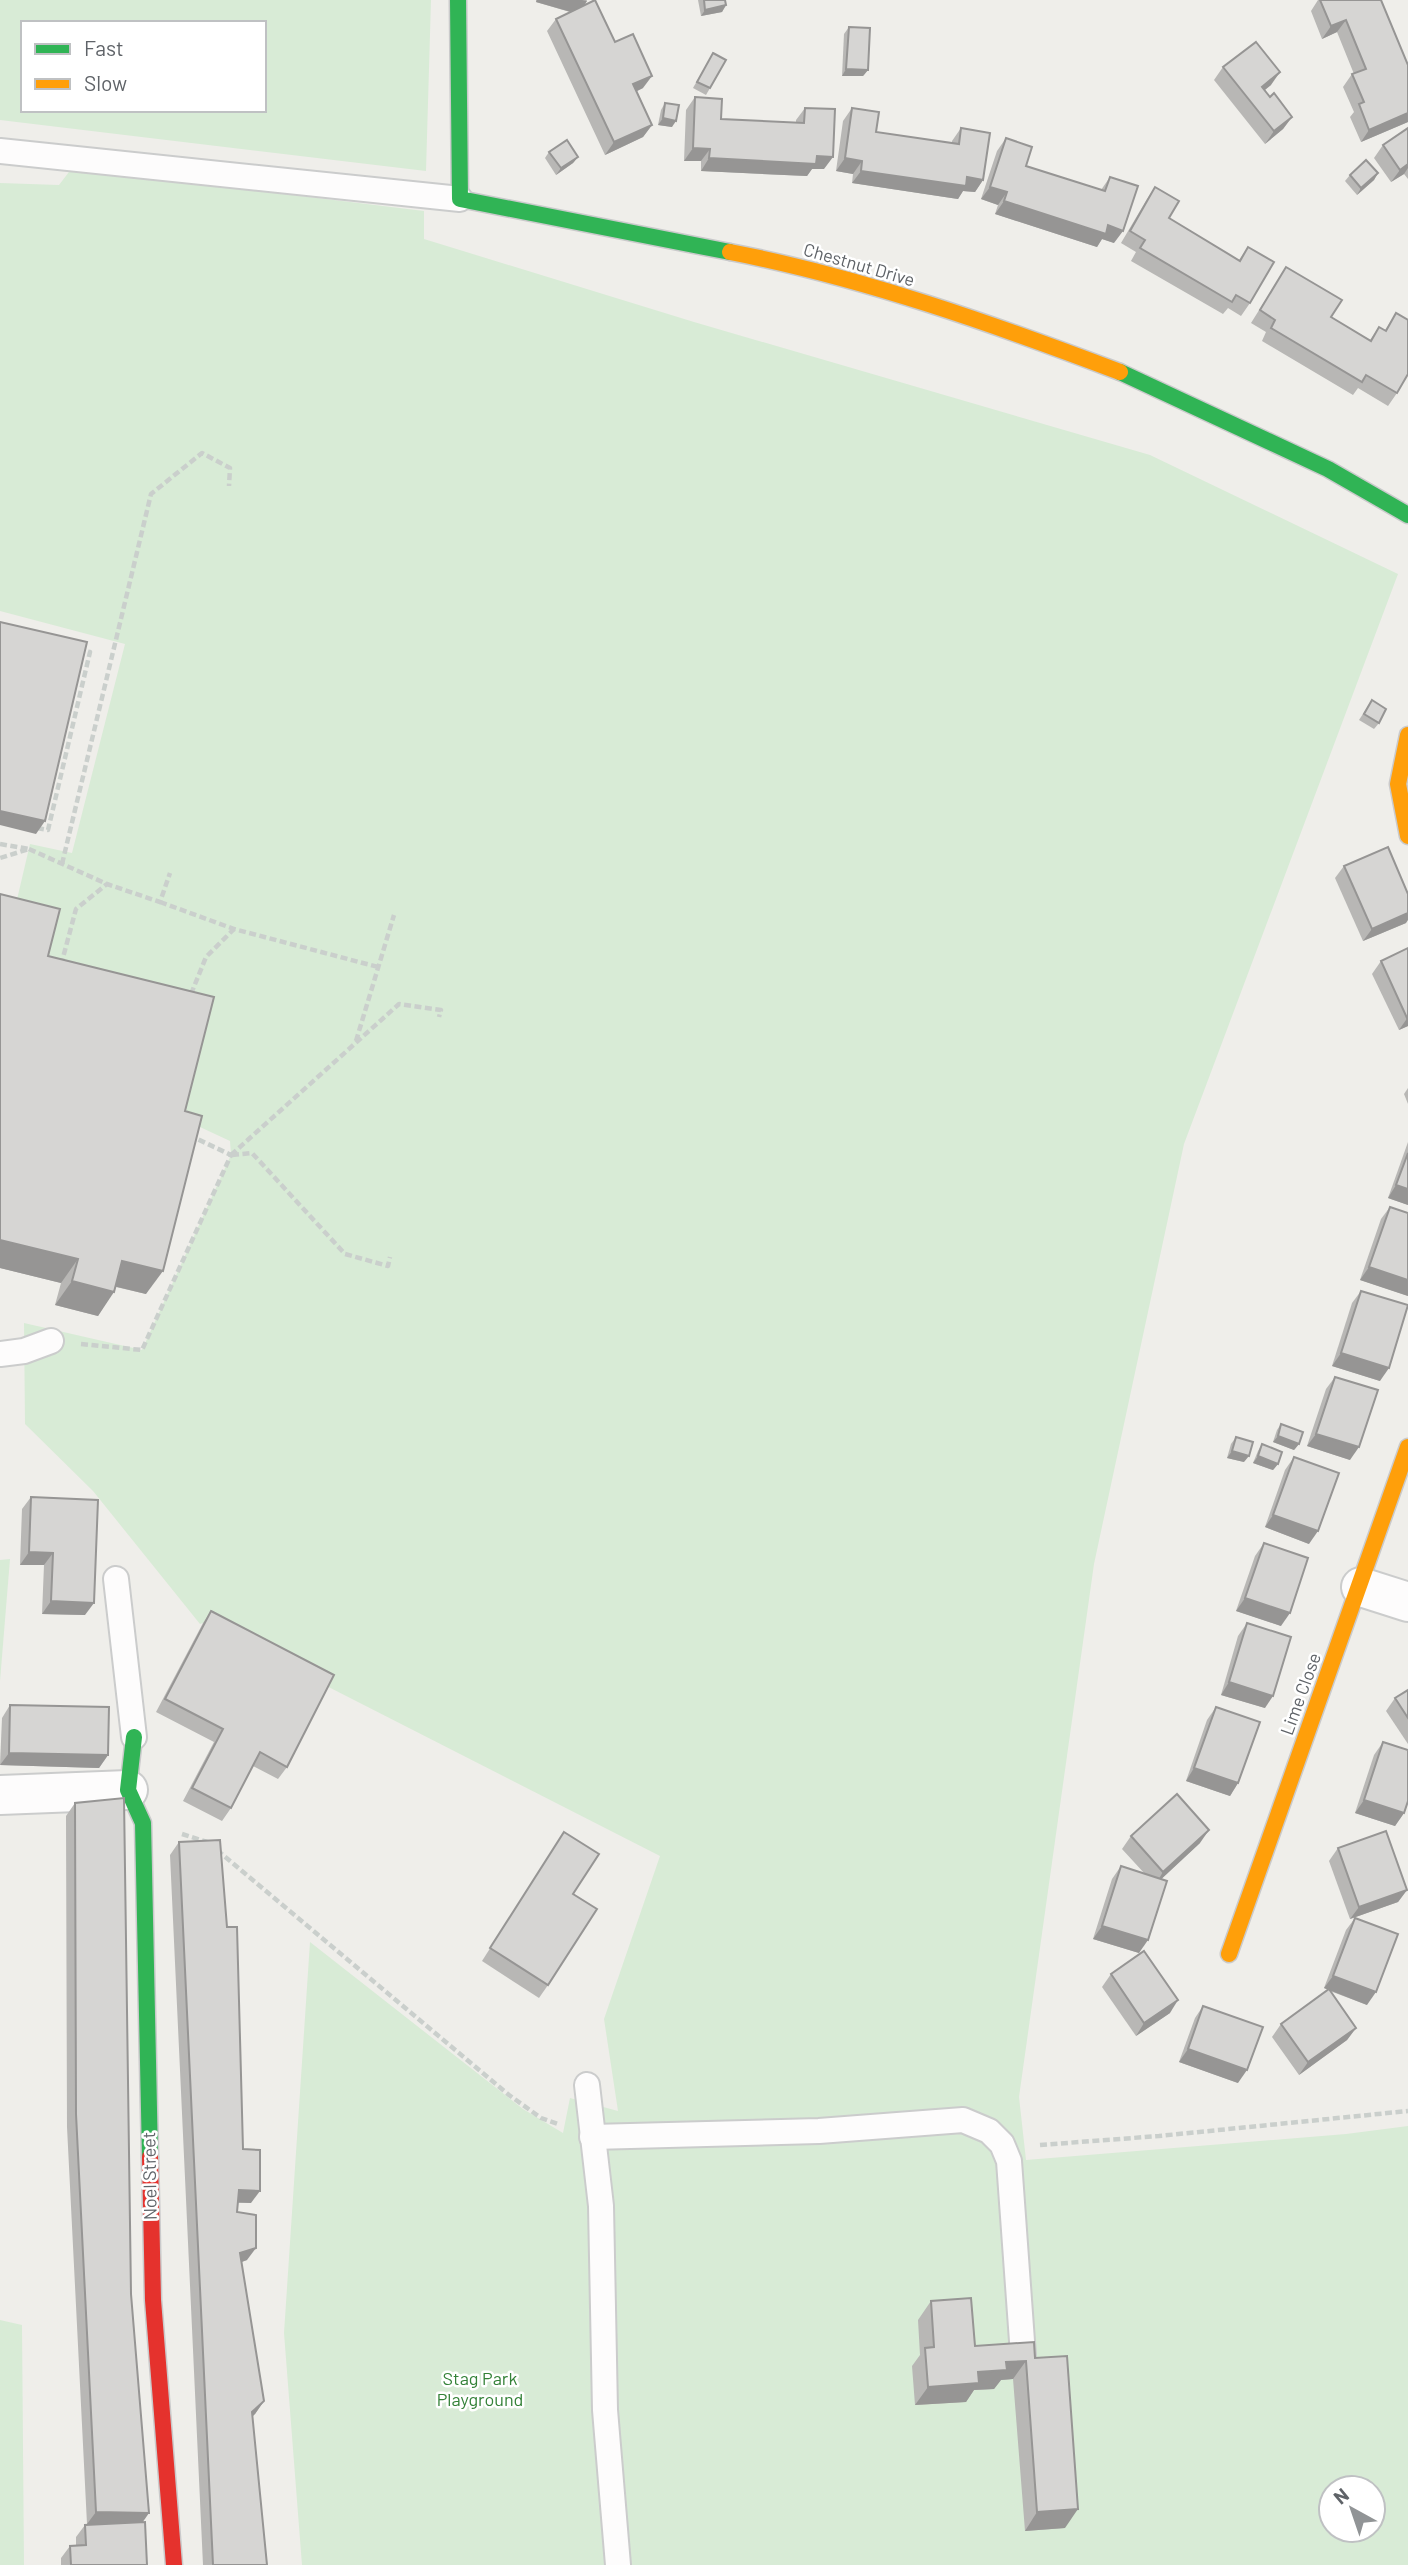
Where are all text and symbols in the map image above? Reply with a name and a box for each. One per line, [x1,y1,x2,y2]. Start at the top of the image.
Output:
legend [21,21,266,112]
text: Fast [84,35,124,60]
text: Slow [84,70,127,95]
street label: Chestnut Drive [801,238,917,290]
street label: Lime Close [1275,1650,1325,1738]
street label: Noel Street [137,2132,161,2220]
park label: Stag Park Playground [437,2367,523,2410]
north arrow [1317,2474,1387,2544]
text: N [1329,2483,1353,2508]

